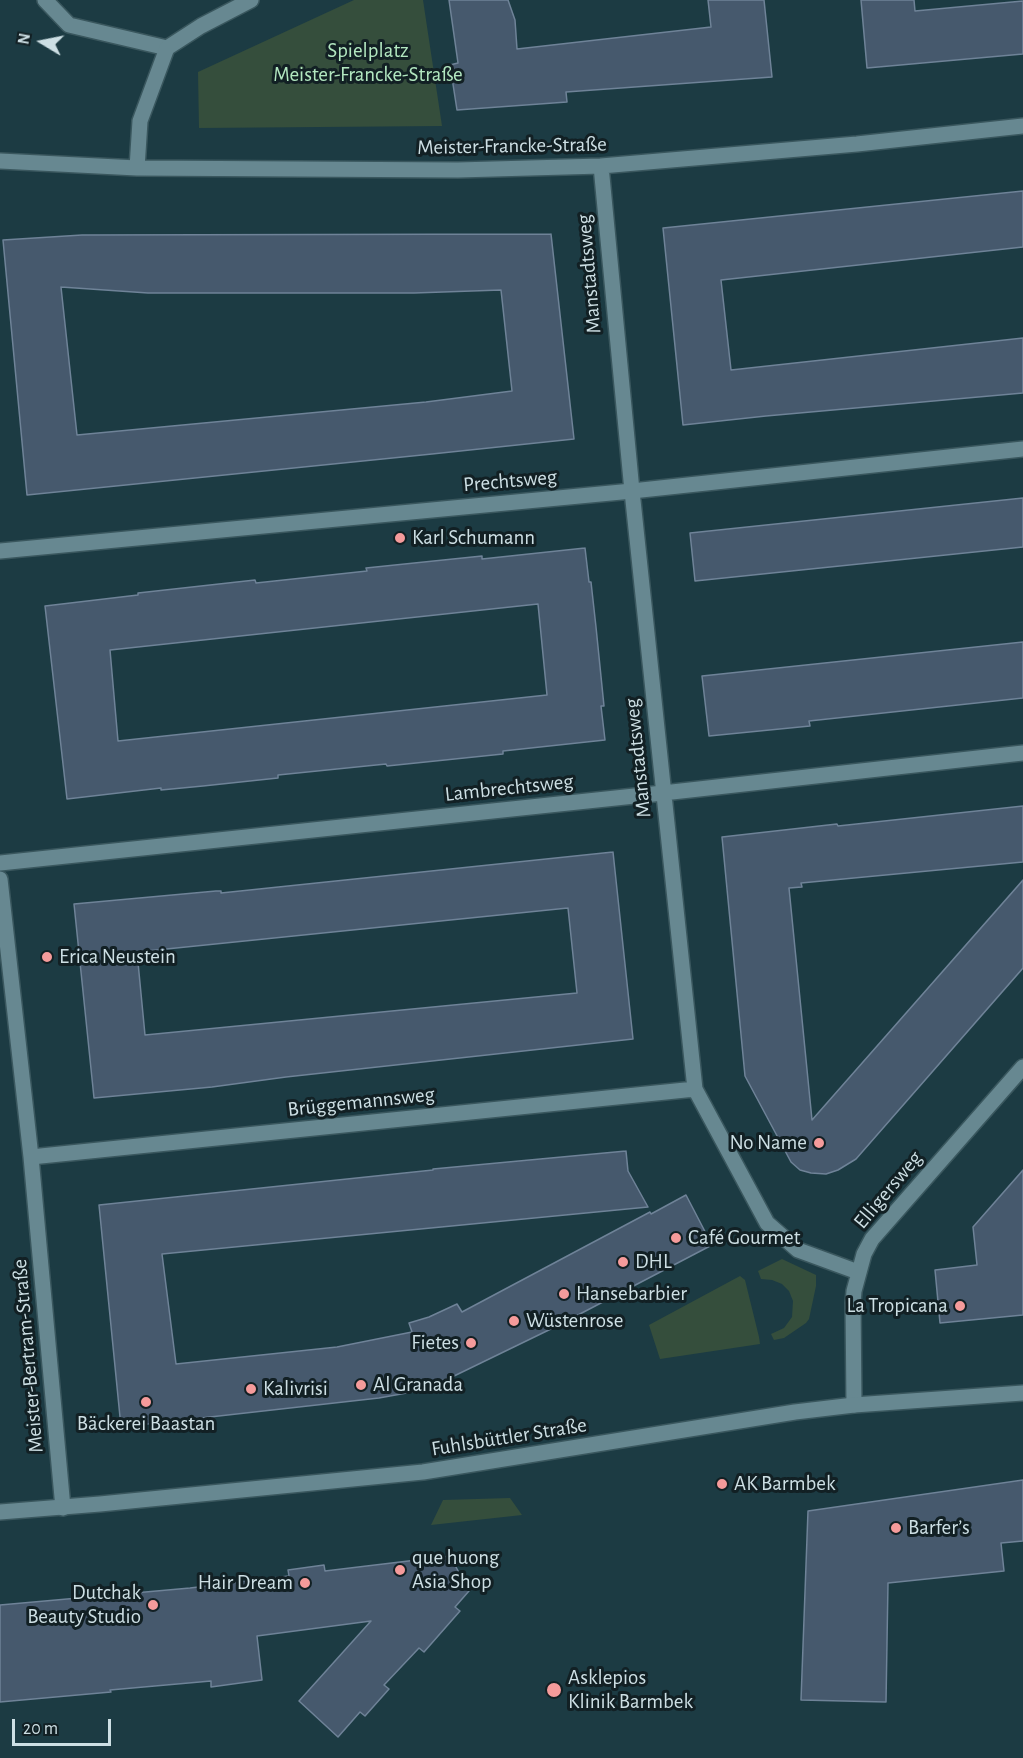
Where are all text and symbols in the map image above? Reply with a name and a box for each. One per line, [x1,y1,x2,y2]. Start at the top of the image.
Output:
north arrow [12,12,72,72]
text: N [15,32,33,46]
park label: Spielplatz Meister-Francke-Straße [273,38,463,88]
street label: Meister-Francke-Straße [417,132,607,160]
street label: Manstadtsweg [571,213,607,335]
street label: Prechtsweg [462,464,558,498]
place label: Karl Schumann [412,525,535,551]
marker: Karl Schumann [393,531,407,545]
street label: Manstadtsweg [619,697,657,819]
street label: Lambrechtsweg [443,769,575,807]
place label: Erica Neustein [59,944,176,970]
marker: Erica Neustein [40,950,54,964]
street label: Brüggemannsweg [286,1082,436,1122]
place label: No Name [729,1130,807,1156]
marker: No Name [812,1136,826,1150]
street label: Elligersweg [848,1146,928,1234]
place label: Café Gourmet [688,1225,800,1251]
marker: Café Gourmet [669,1231,683,1245]
place label: DHL [635,1249,672,1275]
marker: DHL [616,1255,630,1269]
street label: Meister-Bertram-Straße [7,1258,49,1454]
place label: Hansebarbier [576,1281,687,1307]
marker: Hansebarbier [557,1287,571,1301]
place label: La Tropicana [846,1293,948,1319]
marker: La Tropicana [953,1299,967,1313]
place label: Wüstenrose [526,1308,623,1334]
marker: Wüstenrose [507,1314,521,1328]
place label: Fietes [411,1330,459,1356]
marker: Fietes [464,1336,478,1350]
place label: Al Granada [373,1372,463,1398]
place label: Kalivrisi [263,1376,328,1402]
marker: Al Granada [354,1378,368,1392]
marker: Kalivrisi [244,1382,258,1396]
marker: Bäckerei Baastan [139,1395,153,1409]
place label: Bäckerei Baastan [77,1411,215,1437]
street label: Fuhlsbüttler Straße [430,1412,588,1462]
place label: AK Barmbek [734,1471,835,1497]
marker: AK Barmbek [715,1477,729,1491]
place label: Barfer’s [908,1515,970,1541]
marker: Barfer’s [889,1521,903,1535]
place label: que huong Asia Shop [412,1545,499,1595]
marker: que huong Asia Shop [393,1563,407,1577]
place label: Hair Dream [198,1570,293,1596]
marker: Hair Dream [298,1576,312,1590]
place label: Dutchak Beauty Studio [27,1580,141,1630]
marker: Dutchak Beauty Studio [146,1598,160,1612]
place label: Asklepios Klinik Barmbek [568,1665,693,1715]
marker: Asklepios Klinik Barmbek [545,1681,563,1699]
scale bar [15,1707,114,1745]
text: 20 m [23,1720,58,1738]

